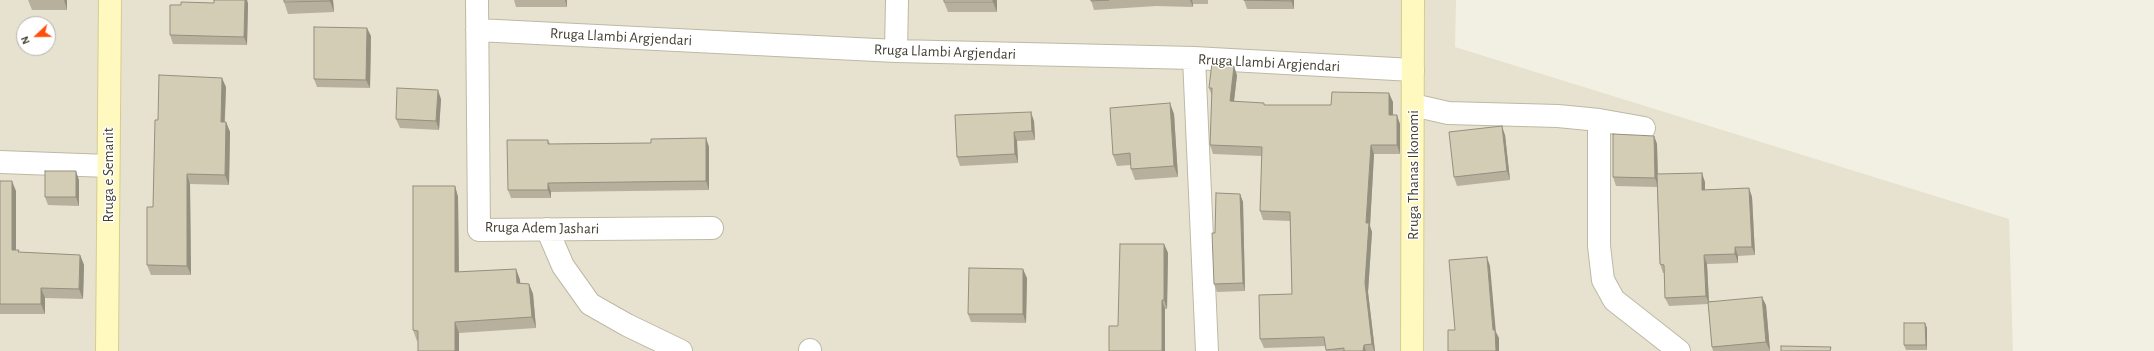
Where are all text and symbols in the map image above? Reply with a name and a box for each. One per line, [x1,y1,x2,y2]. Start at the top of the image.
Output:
north arrow [16,16,56,56]
street label: Rruga Llambi Argjendari [550,24,692,50]
text: N [19,35,32,46]
street label: Rruga Llambi Argjendari [874,41,1016,63]
street label: Rruga Llambi Argjendari [1198,50,1340,76]
street label: Rruga Thanas Ikonomi [1404,110,1422,240]
street label: Rruga e Semanit [99,127,117,223]
street label: Rruga Adem Jashari [485,218,599,238]

